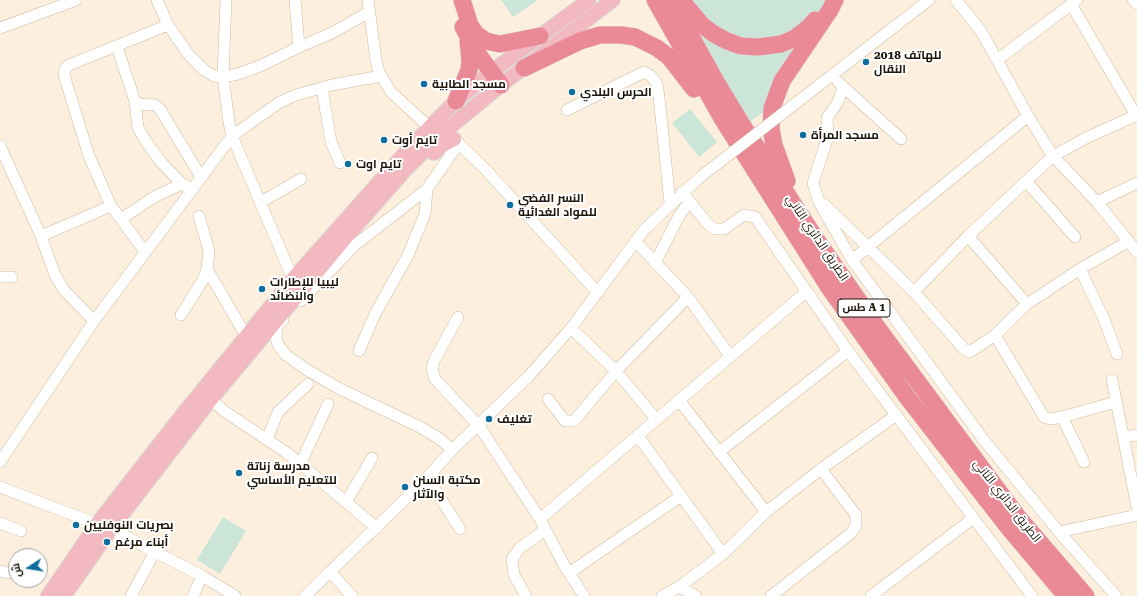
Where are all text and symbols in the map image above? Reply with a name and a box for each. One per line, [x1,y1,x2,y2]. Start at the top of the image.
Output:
place label: 2018 للهاتف النقال [874,48,942,76]
marker: 2018 للهاتف النقال [861,57,871,67]
place label: مسجد الطابية [432,77,506,91]
marker: مسجد الطابية [419,79,429,89]
place label: الحرس البلدي [580,85,652,99]
marker: الحرس البلدي [567,87,577,97]
place label: مسجد المرأة [811,128,879,142]
marker: مسجد المرأة [798,130,808,140]
place label: تايم أوت [392,133,437,147]
marker: تايم أوت [379,135,389,145]
place label: تايم اوت [356,157,401,171]
marker: تايم اوت [343,159,353,169]
place label: النسر الفضي للمواد الغدائية [518,191,597,219]
street label: الطريق الدائري الثاني [783,192,851,284]
marker: النسر الفضي للمواد الغدائية [505,200,515,210]
place label: ليبيا للإطارات والنضائد [270,275,339,303]
marker: ليبيا للإطارات والنضائد [257,284,267,294]
road number: طس A 1 [838,299,890,317]
place label: تغليف [497,412,532,426]
marker: تغليف [484,414,494,424]
street label: الطريق الدائري الثاني [970,457,1044,545]
place label: مدرسة زناتة للتعليم الأساسي [247,459,337,487]
marker: مدرسة زناتة للتعليم الأساسي [234,468,244,478]
place label: مكتبة السنن والآثار [413,473,481,501]
marker: مكتبة السنن والآثار [400,482,410,492]
place label: بصريات النوفليين [84,518,173,532]
marker: بصريات النوفليين [71,520,81,530]
place label: أبناء مرغم [115,535,168,549]
marker: أبناء مرغم [102,537,112,547]
north arrow [8,548,48,588]
text: ش [9,562,25,579]

